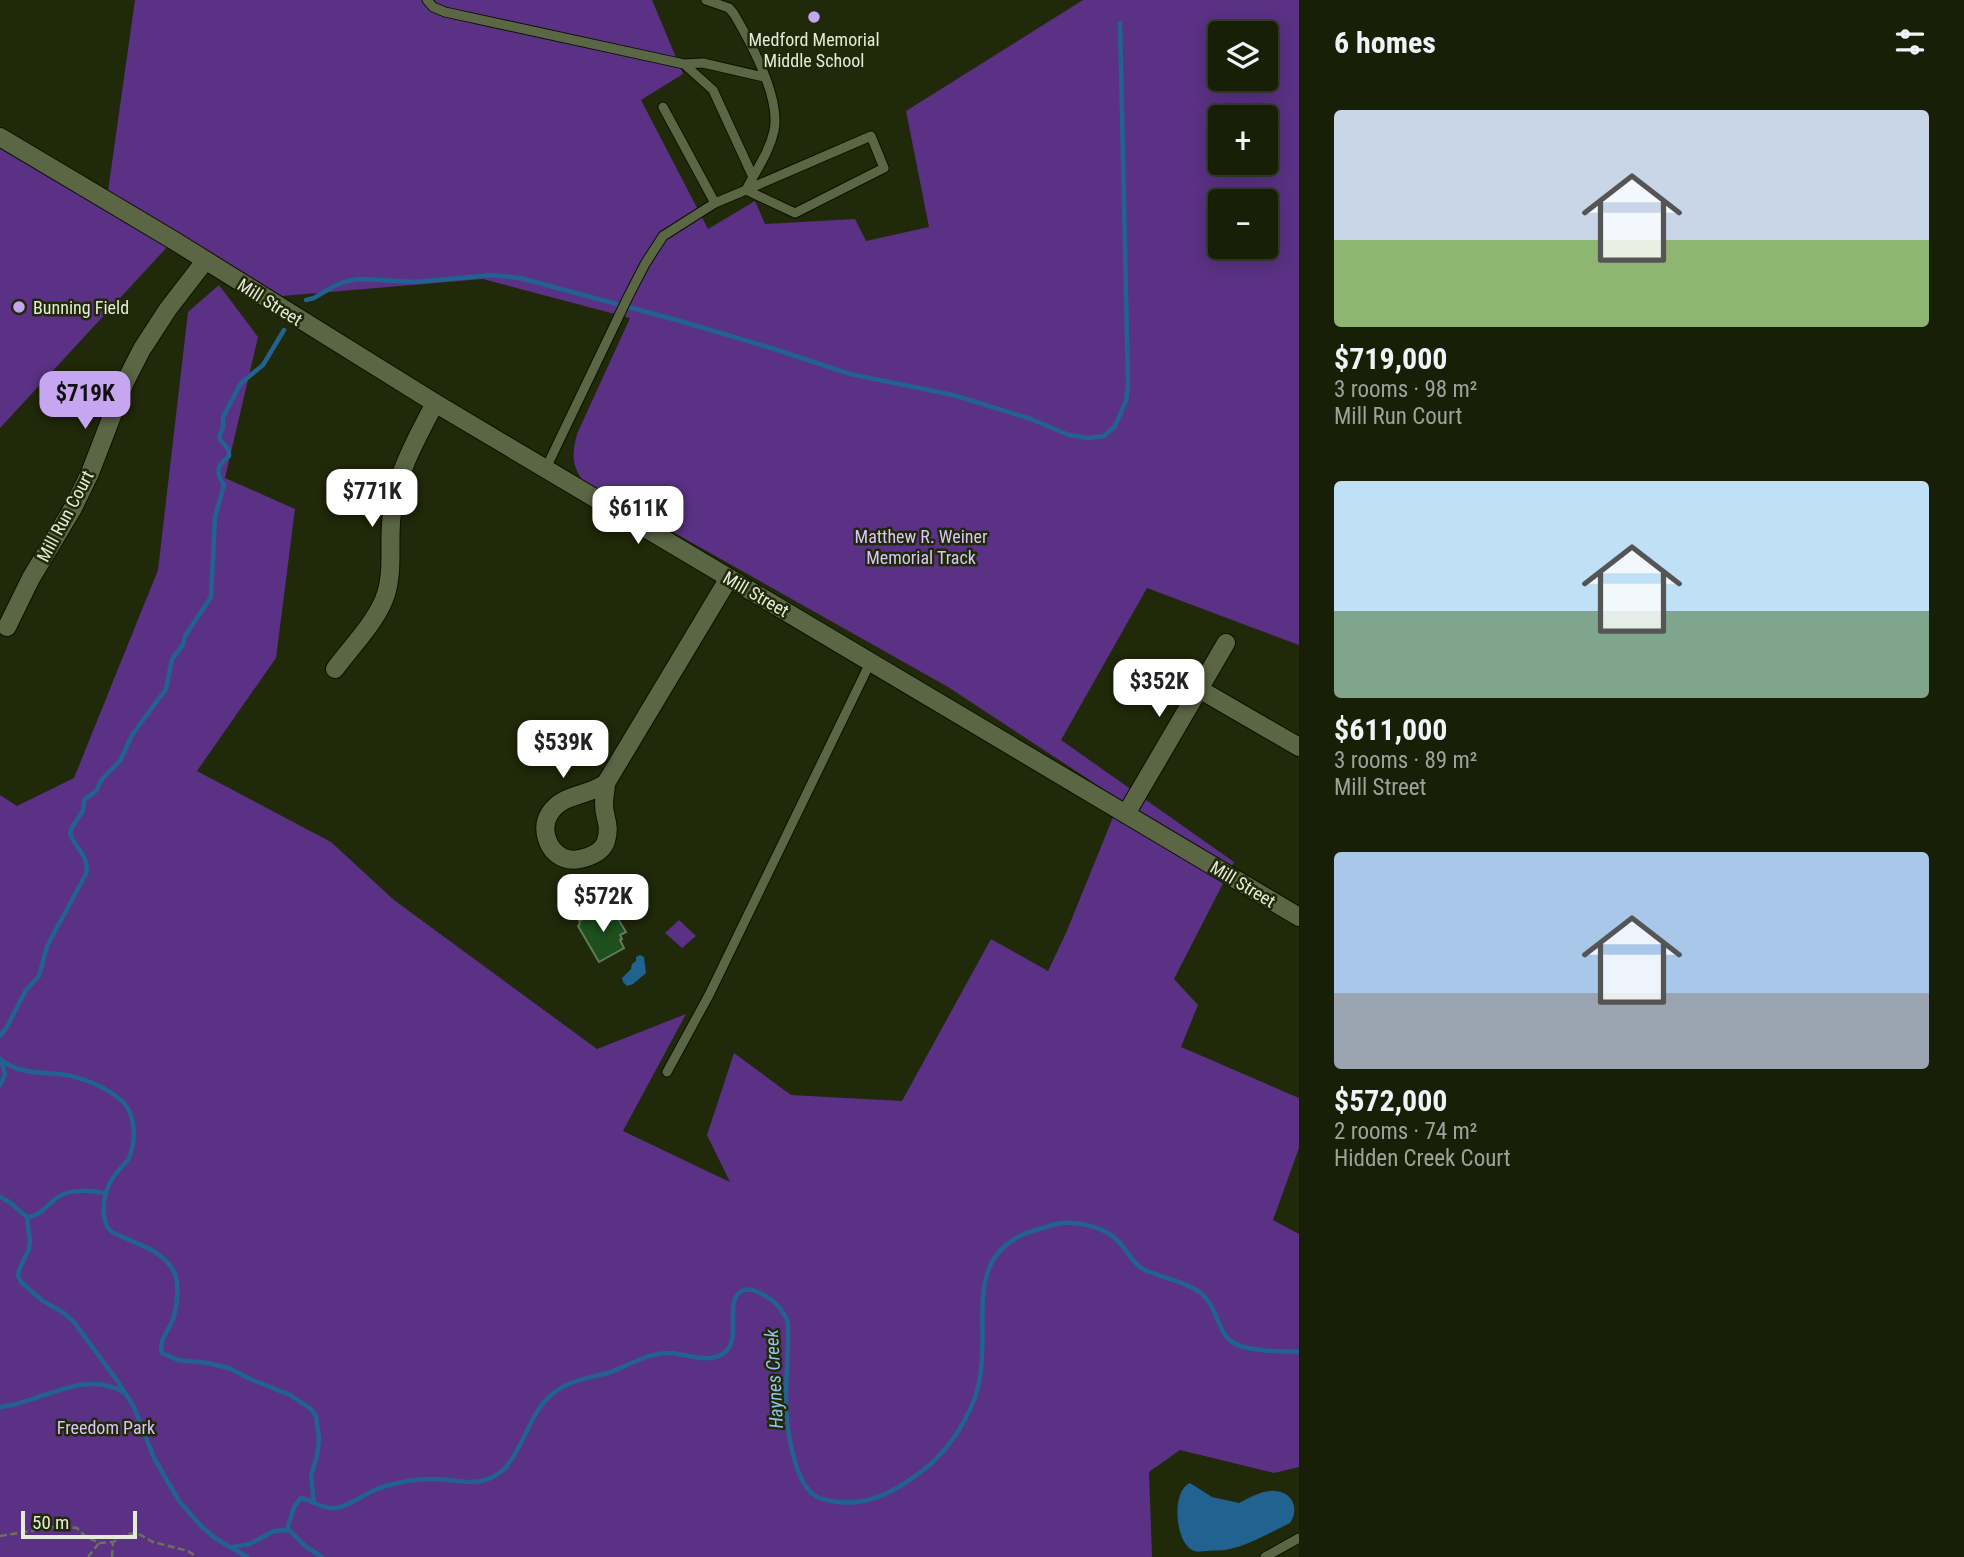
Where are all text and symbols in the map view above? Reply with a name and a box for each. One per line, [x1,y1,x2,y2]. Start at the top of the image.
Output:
marker: Medford Memorial Middle School [806,9,822,25]
map controls [1208,21,1278,259]
button: layers [1208,21,1278,91]
icon: filters [1891,23,1929,61]
text: 6 homes [1334,25,1436,60]
place label: Medford Memorial Middle School [748,29,880,71]
button: + [1208,105,1278,175]
icon: home [1569,155,1695,281]
button: − [1208,189,1278,259]
street label: Mill Street [234,274,306,330]
place label: Bunning Field [33,297,129,318]
marker: Bunning Field [11,299,27,315]
text: $719,000 [1334,341,1447,376]
pin: $719K [36,372,134,431]
text: 3 rooms · 98 m² [1334,376,1477,403]
text: $719K [55,380,115,407]
text: Mill Run Court [1334,403,1462,430]
street label: Mill Run Court [32,467,98,565]
pin: $771K [323,470,421,529]
text: $771K [342,478,402,505]
pin: $611K [589,486,687,546]
text: $611K [608,495,668,522]
park label: Matthew R. Weiner Memorial Track [855,526,988,568]
icon: home [1569,526,1695,652]
street label: Mill Street [719,567,793,621]
pin: $352K [1110,660,1208,719]
text: $352K [1129,668,1189,695]
text: $611,000 [1334,712,1447,747]
pin: $539K [514,720,612,780]
text: $539K [533,729,593,756]
text: 3 rooms · 89 m² [1334,747,1477,774]
text: Mill Street [1334,774,1426,801]
street label: Mill Street [1207,856,1279,912]
pin: $572K [554,874,652,934]
text: $572K [573,883,633,910]
icon: home [1569,897,1695,1023]
text: $572,000 [1334,1083,1447,1118]
text: 2 rooms · 74 m² [1334,1118,1477,1145]
text: Hidden Creek Court [1334,1145,1511,1172]
water label: Haynes Creek [760,1328,788,1429]
park label: Freedom Park [57,1417,155,1438]
scale bar [21,1508,136,1540]
text: 50 m [32,1511,69,1534]

